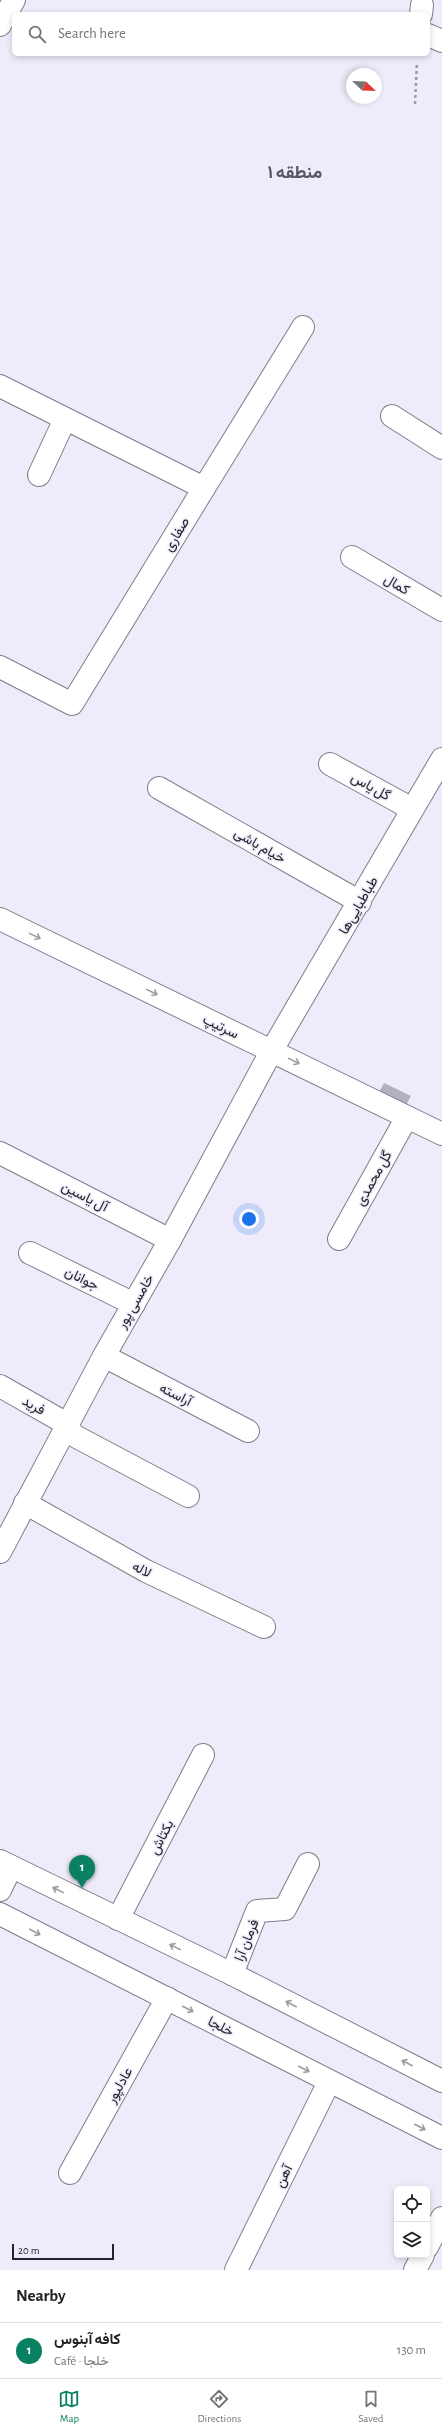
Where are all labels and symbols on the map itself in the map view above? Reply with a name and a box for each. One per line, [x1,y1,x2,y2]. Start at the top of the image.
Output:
north arrow [346,68,382,104]
district label: منطقه ۱ [268,164,323,182]
street label: صفاری [161,515,193,554]
street label: کمال [380,572,412,599]
street label: گل یاس [348,770,393,804]
street label: خیام باشی [231,826,288,867]
street label: طباطبایی‌ها [337,874,382,937]
one-way arrow [29,933,41,940]
one-way arrow [146,989,158,997]
street label: سرتیپ [200,1012,241,1043]
one-way arrow [288,1058,300,1065]
street label: گل محمدی [352,1148,395,1209]
street label: آل یاسین [58,1178,112,1217]
your location [239,1209,259,1229]
street label: جوانان [62,1265,101,1294]
street label: خامسی پور [114,1272,159,1333]
street label: آراسته [157,1380,196,1411]
street label: فرید [19,1394,47,1419]
street label: لاله [130,1559,153,1581]
street label: بکتاش [147,1818,177,1858]
pin: 1 [69,1855,95,1888]
one-way arrow [52,1886,64,1893]
street label: فرمان آرا [231,1917,263,1964]
one-way arrow [29,1929,41,1936]
one-way arrow [169,1943,181,1950]
one-way arrow [285,2000,297,2008]
one-way arrow [182,2006,194,2014]
street label: خلجا [205,2015,236,2040]
one-way arrow [401,2059,413,2066]
street label: عادلپور [104,2065,137,2108]
one-way arrow [298,2066,310,2073]
one-way arrow [414,2124,426,2131]
street label: آهن [272,2161,297,2190]
scale bar [12,2242,114,2261]

